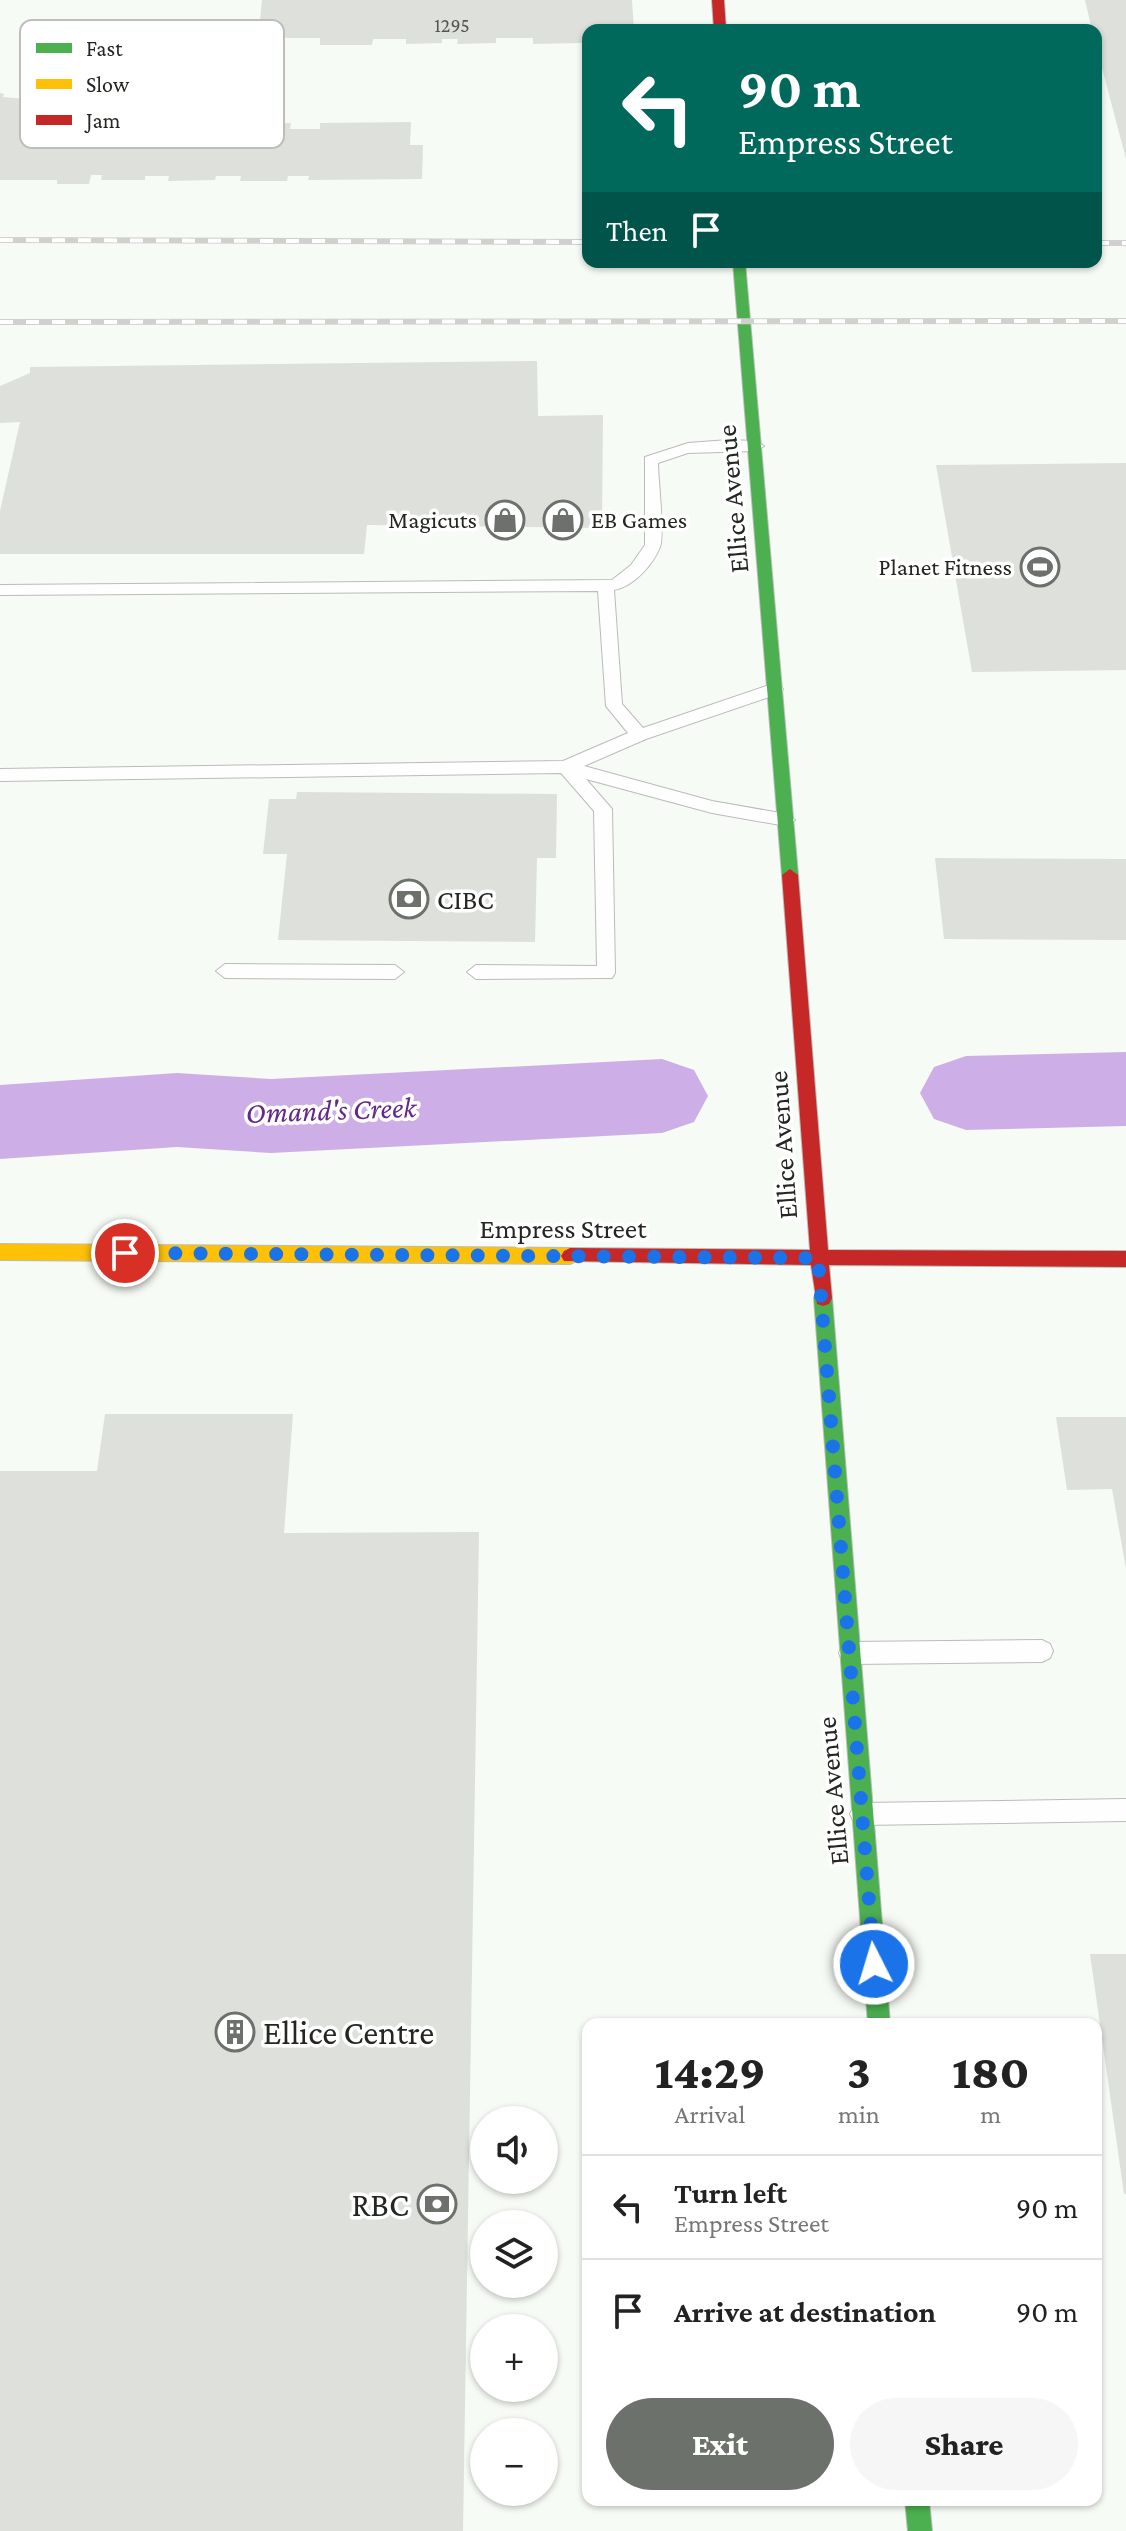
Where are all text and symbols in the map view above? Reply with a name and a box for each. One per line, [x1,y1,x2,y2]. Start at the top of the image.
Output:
house number: 1295 [434,14,470,36]
legend [20,20,284,148]
text: Fast [86,36,123,61]
icon: left [606,56,710,160]
text: 90 m [738,57,861,119]
text: Slow [86,72,130,97]
text: Jam [84,108,121,133]
text: Empress Street [738,122,953,162]
icon: arrive [684,208,728,252]
text: Then [606,214,668,247]
street label: Ellice Avenue [711,424,754,574]
shop icon: Magicuts [484,499,526,541]
shop icon: EB Games [542,499,584,541]
place label: Magicuts [388,506,477,533]
place label: EB Games [591,506,687,533]
sports icon: Planet Fitness [1019,546,1061,588]
place label: Planet Fitness [878,553,1012,580]
bank icon: CIBC [388,878,430,920]
place label: CIBC [437,884,494,915]
street label: Ellice Avenue [762,1070,803,1220]
water label: Omand's Creek [245,1090,419,1129]
street label: Empress Street [480,1213,647,1244]
pin [91,1219,159,1287]
icon: arrive [103,1231,147,1275]
street label: Ellice Avenue [811,1716,854,1866]
position arrow [832,1922,916,2006]
building icon: Ellice Centre [214,2011,256,2053]
place label: Ellice Centre [263,2014,434,2051]
text: 14:29 [654,2045,766,2098]
text: 3 [847,2045,871,2098]
text: 180 [952,2045,1030,2098]
text: Arrival [675,2100,745,2129]
text: min [838,2100,880,2129]
text: m [980,2100,1001,2129]
map controls [470,2106,558,2506]
button: sound [470,2106,558,2194]
text: Turn left [674,2176,787,2209]
bank icon: RBC [416,2183,458,2225]
icon: left [606,2185,650,2229]
place label: RBC [352,2186,409,2223]
text: 90 m [1016,2191,1078,2224]
text: Empress Street [674,2209,829,2238]
button: layers [470,2210,558,2298]
icon: arrive [606,2289,650,2333]
text: Arrive at destination [674,2295,936,2328]
text: 90 m [1016,2295,1078,2328]
button: + [470,2314,558,2402]
button: Exit [606,2398,834,2490]
button: Share [850,2398,1078,2490]
button: − [470,2418,558,2506]

